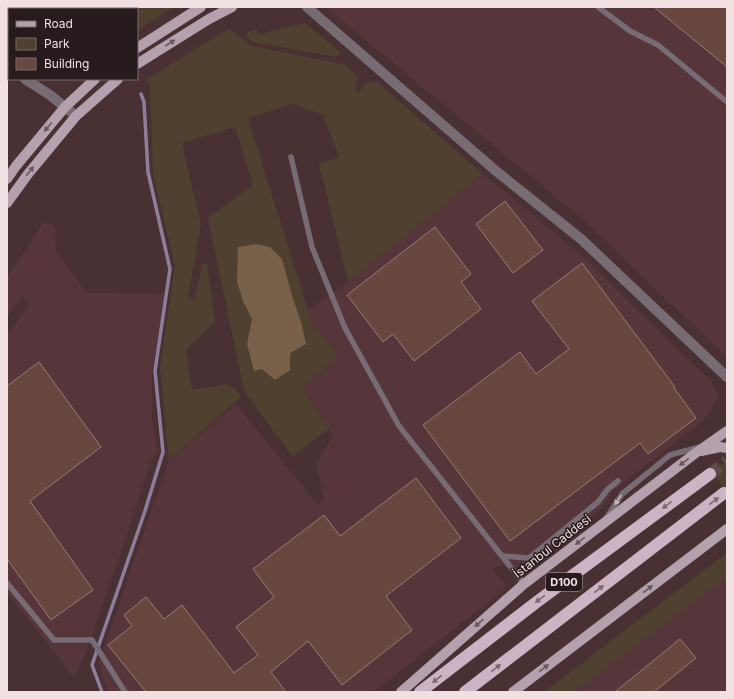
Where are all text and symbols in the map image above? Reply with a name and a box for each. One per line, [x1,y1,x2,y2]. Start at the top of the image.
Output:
legend [8,8,138,80]
text: Road [44,16,73,31]
text: Park [44,36,70,51]
one-way arrow [164,40,176,47]
text: Building [44,56,89,71]
one-way arrow [44,122,53,132]
one-way arrow [26,166,34,177]
one-way arrow [679,458,689,466]
one-way arrow [614,495,622,505]
one-way arrow [708,497,719,506]
one-way arrow [662,501,672,509]
street label: İstanbul Caddesi [510,511,594,581]
one-way arrow [575,536,586,545]
road number: D100 [546,573,582,591]
one-way arrow [594,585,605,593]
one-way arrow [642,585,653,594]
one-way arrow [535,595,545,603]
one-way arrow [474,618,485,627]
one-way arrow [491,664,502,673]
one-way arrow [539,664,550,673]
one-way arrow [432,674,443,683]

